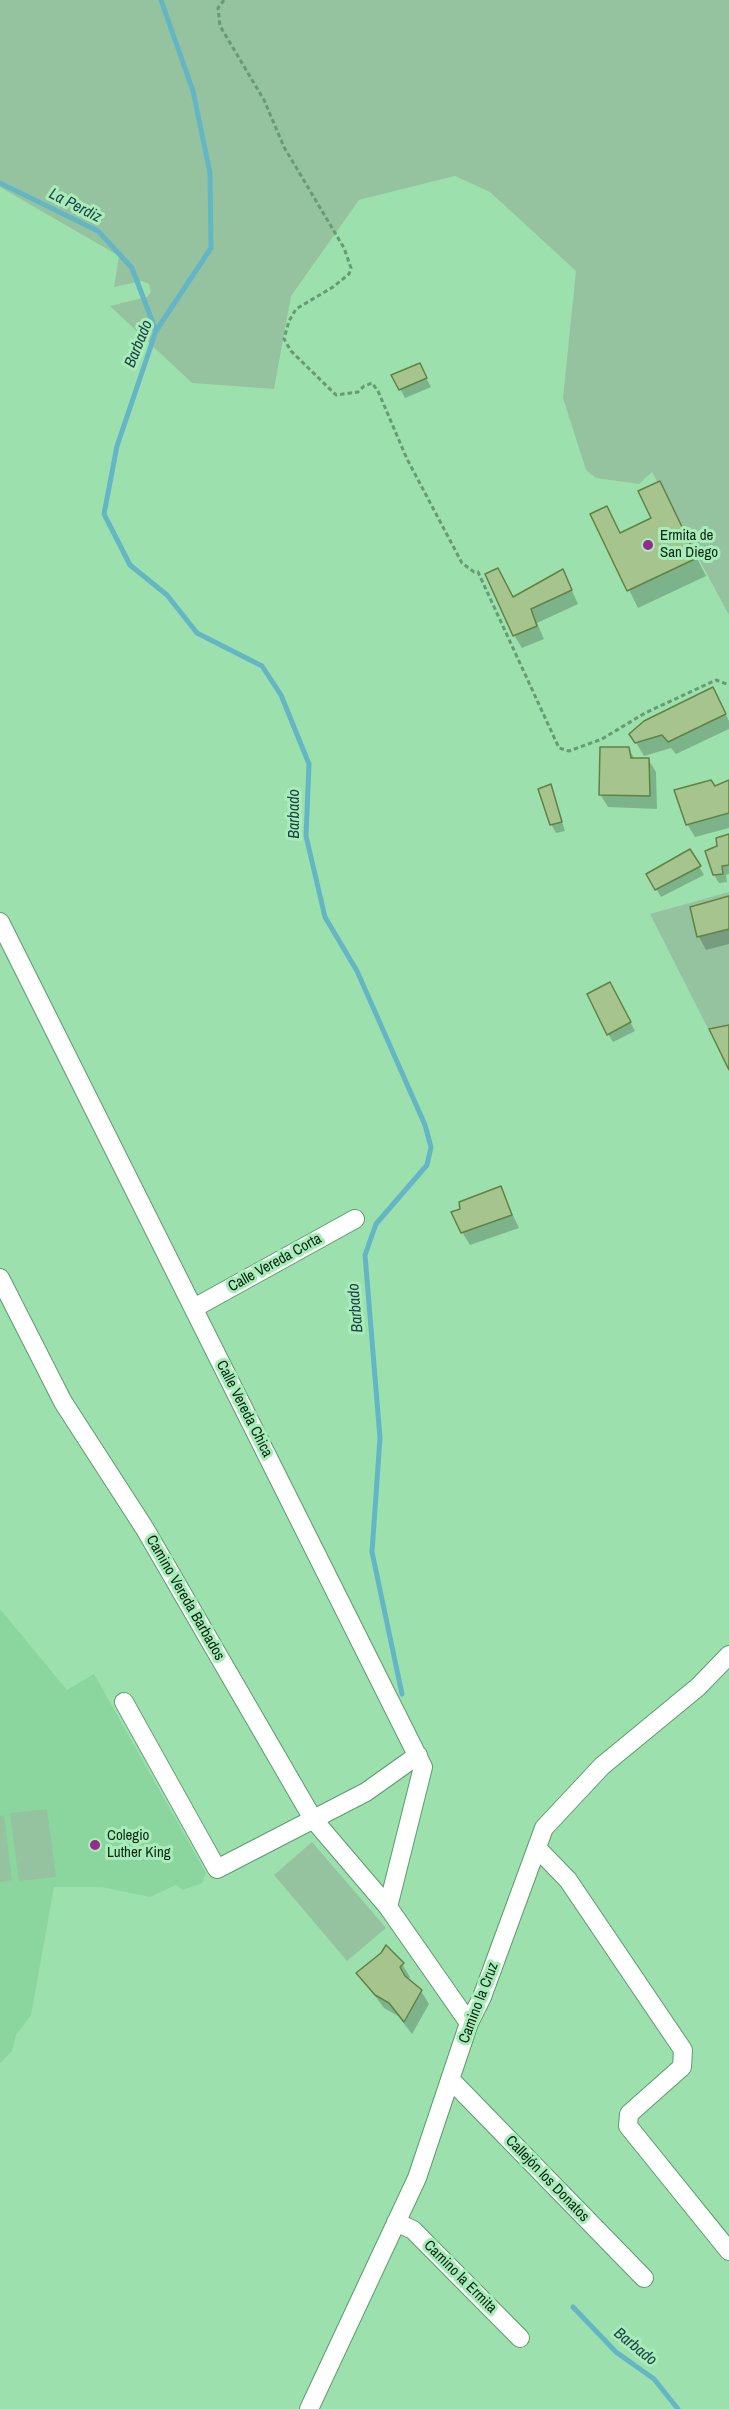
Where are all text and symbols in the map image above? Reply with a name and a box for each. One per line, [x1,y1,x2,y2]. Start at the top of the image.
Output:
water label: La Perdiz [46,185,104,227]
water label: Barbado [121,317,157,371]
place label: Ermita de San Diego [660,527,718,562]
marker: Ermita de San Diego [641,538,655,552]
water label: Barbado [285,789,305,839]
street label: Calle Vereda Corta [225,1230,325,1296]
water label: Barbado [344,1282,368,1334]
street label: Calle Vereda Chica [212,1358,276,1460]
street label: Camino Vereda Barbados [142,1532,228,1664]
place label: Colegio Luther King [107,1827,171,1862]
marker: Colegio Luther King [88,1838,102,1852]
street label: Camino la Cruz [455,1960,503,2046]
street label: Callejón los Donatos [501,2132,593,2226]
street label: Camino la Ermita [420,2237,500,2317]
water label: Barbado [610,2324,660,2370]

